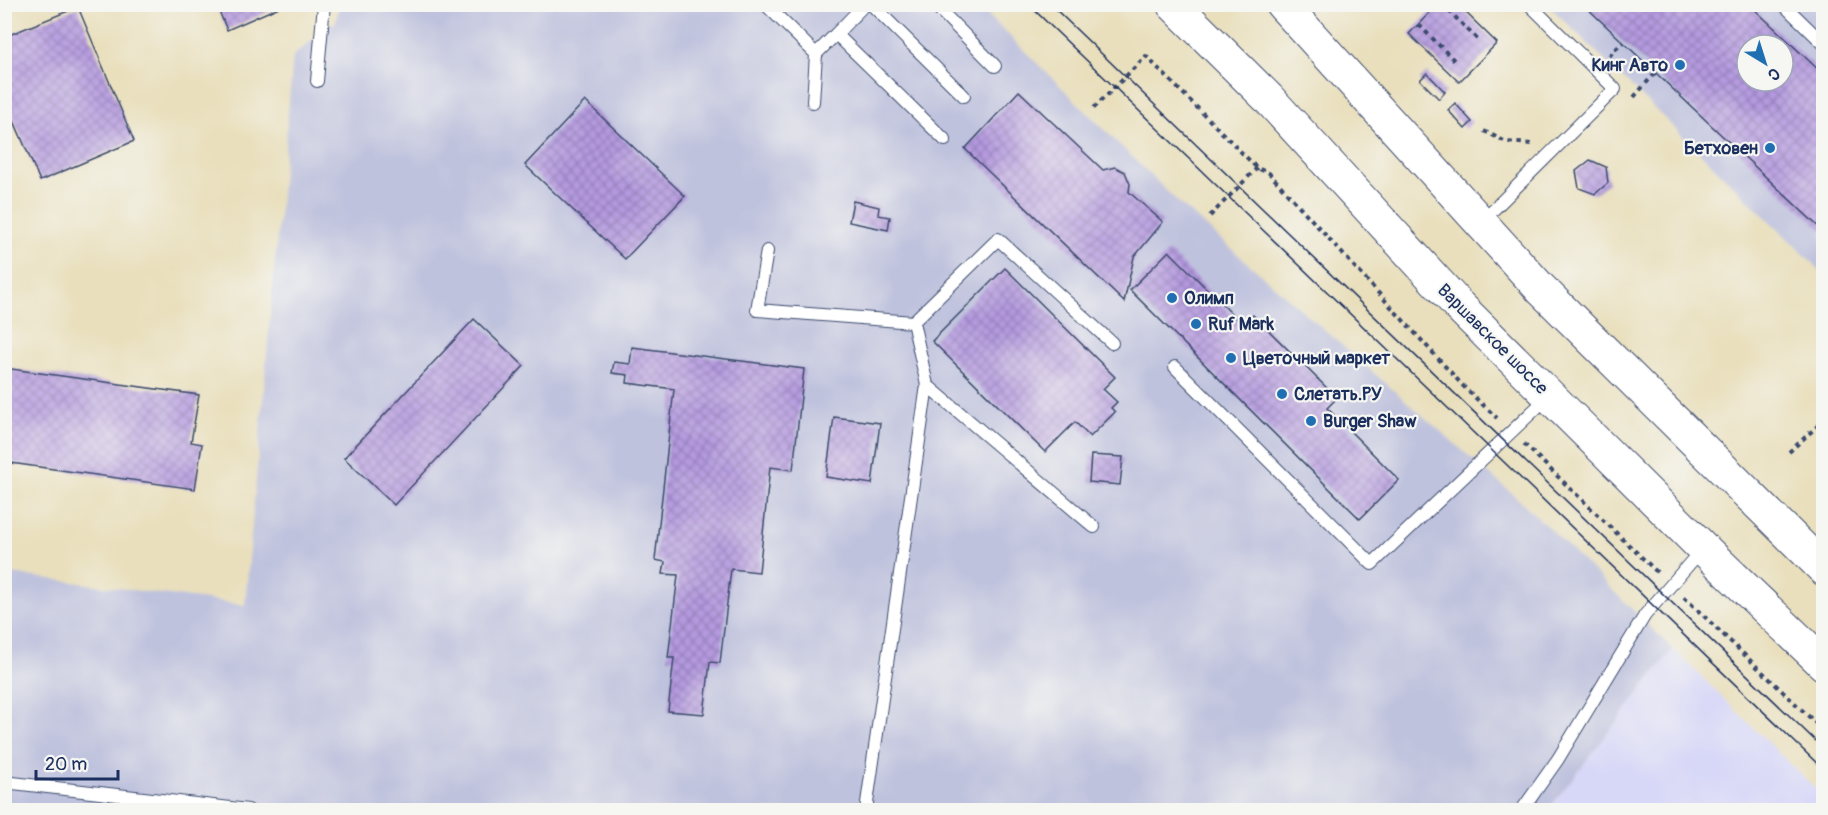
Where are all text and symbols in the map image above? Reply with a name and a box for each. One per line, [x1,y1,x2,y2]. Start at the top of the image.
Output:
north arrow [1735,33,1795,93]
place label: Кинг Авто [1591,54,1668,77]
marker: Кинг Авто [1673,58,1687,72]
text: С [1763,63,1784,85]
place label: Бетховен [1684,137,1758,160]
marker: Бетховен [1763,141,1777,155]
street label: Варшавское шоссе [1432,279,1553,400]
place label: Олимп [1184,287,1234,310]
marker: Олимп [1165,291,1179,305]
place label: Ruf Mark [1208,313,1274,336]
marker: Ruf Mark [1189,317,1203,331]
place label: Цветочный маркет [1243,347,1391,370]
marker: Цветочный маркет [1224,351,1238,365]
place label: Слетать.РУ [1294,383,1382,406]
marker: Слетать.РУ [1275,387,1289,401]
place label: Burger Shaw [1323,410,1417,433]
marker: Burger Shaw [1304,414,1318,428]
scale bar [36,743,118,781]
text: 20 m [45,753,87,776]

